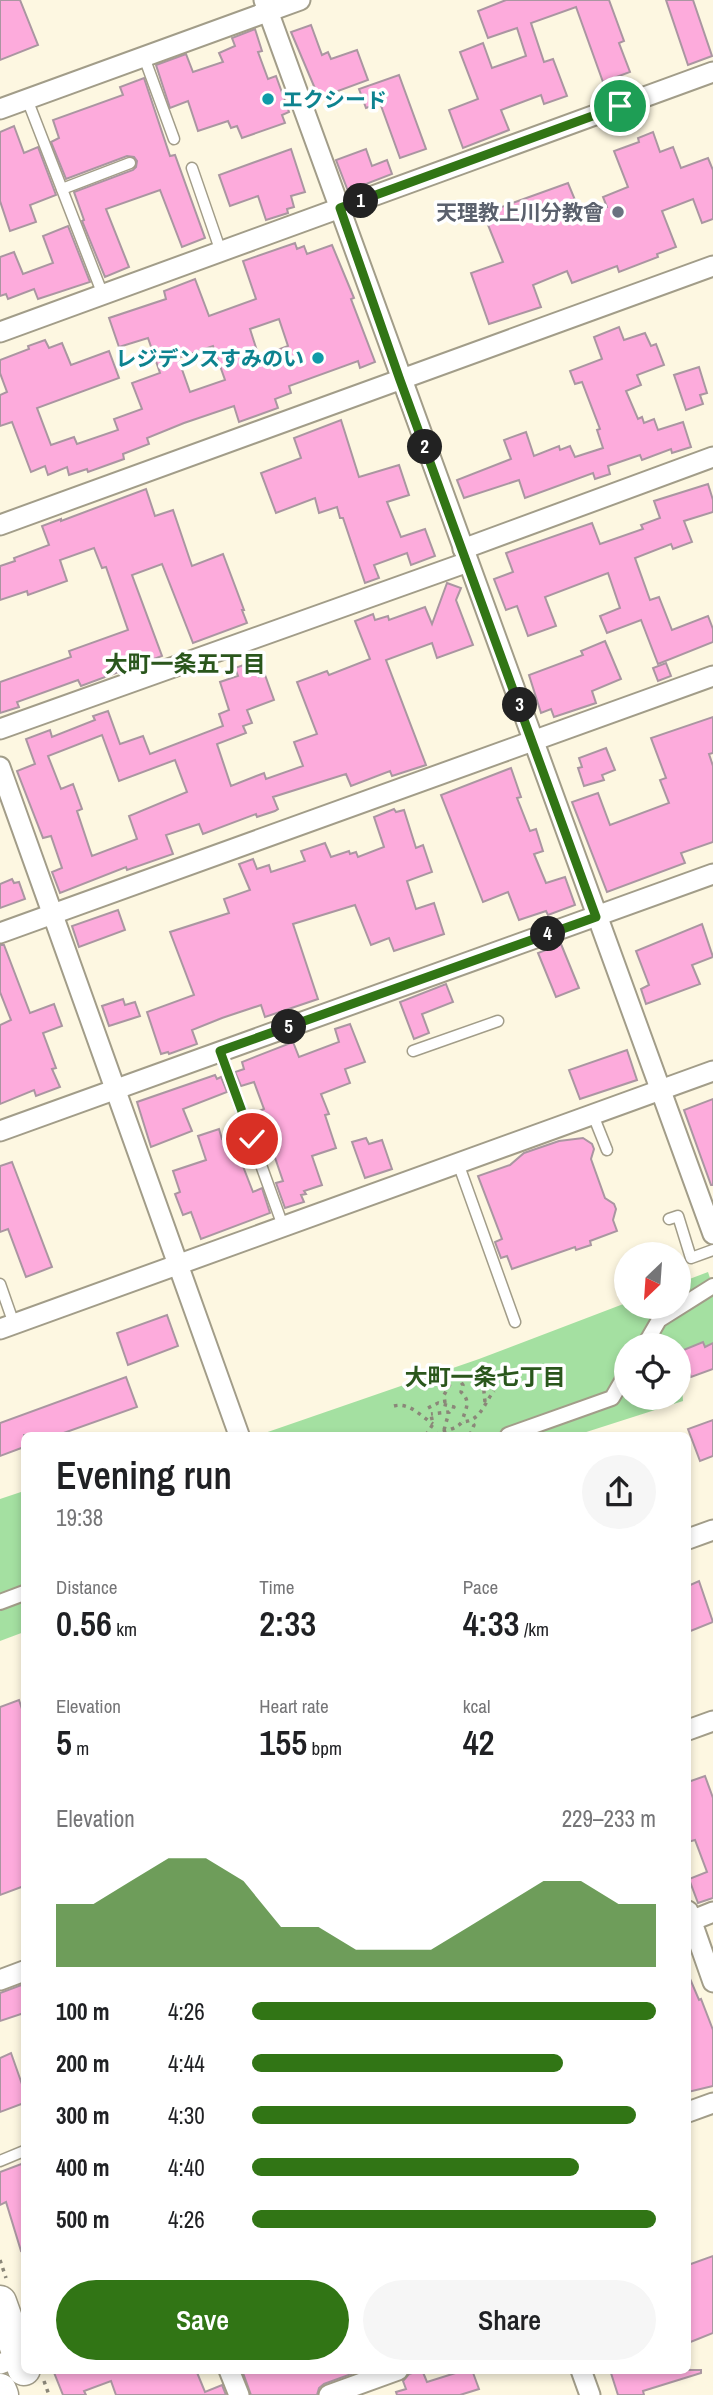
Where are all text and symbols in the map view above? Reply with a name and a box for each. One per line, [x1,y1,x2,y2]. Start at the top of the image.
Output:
pin [590,76,650,136]
place label: エクシード [282,85,387,114]
icon: arrive [601,87,639,125]
marker: エクシード [260,91,276,107]
pin: 1 [344,184,378,218]
text: 1 [356,187,365,213]
place label: 天理教上川分教會 [436,198,604,227]
marker: 天理教上川分教會 [610,204,626,220]
place label: レジデンスすみのい [115,344,304,373]
marker: レジデンスすみのい [310,350,326,366]
pin: 2 [408,430,442,464]
text: 2 [420,433,429,459]
district label: 大町一条五丁目 [105,648,266,679]
pin: 3 [503,688,538,722]
text: 3 [515,691,524,717]
pin: 4 [530,916,566,951]
text: 4 [543,920,552,946]
pin: 5 [272,1010,306,1044]
text: 5 [284,1013,293,1039]
pin [222,1109,282,1169]
icon: check [233,1120,271,1158]
north arrow [614,1242,691,1320]
map controls [614,1242,691,1410]
button: locate [614,1333,691,1410]
district label: 大町一条七丁目 [405,1361,566,1392]
text: Evening run [56,1450,232,1501]
button: share [582,1455,656,1529]
text: 19:38 [56,1502,103,1533]
text: Distance [56,1574,117,1600]
text: Time [259,1574,294,1600]
text: Pace [463,1574,498,1600]
text: 0.56 [56,1600,112,1647]
text: 2:33 [259,1600,316,1647]
text: 4:33 [463,1600,520,1647]
text: km [112,1616,137,1642]
text: /km [520,1616,549,1642]
text: Elevation [56,1693,121,1719]
text: Heart rate [259,1693,329,1719]
text: kcal [463,1693,490,1719]
text: 5 [56,1719,72,1766]
text: 155 [259,1719,307,1766]
text: 42 [463,1719,495,1766]
text: m [72,1735,89,1761]
text: bpm [307,1735,342,1761]
text: Elevation [56,1803,135,1834]
text: 229–233 m [562,1803,656,1834]
text: 100 m [56,1996,109,2027]
text: 4:26 [168,1996,205,2027]
text: 200 m [56,2048,109,2079]
text: 4:44 [168,2048,205,2079]
text: 300 m [56,2100,109,2131]
text: 4:30 [168,2100,205,2131]
text: 400 m [56,2152,109,2183]
text: 4:40 [168,2152,205,2183]
text: 500 m [56,2204,109,2235]
text: 4:26 [168,2204,205,2235]
button: Save [56,2280,349,2360]
button: Share [363,2280,656,2360]

